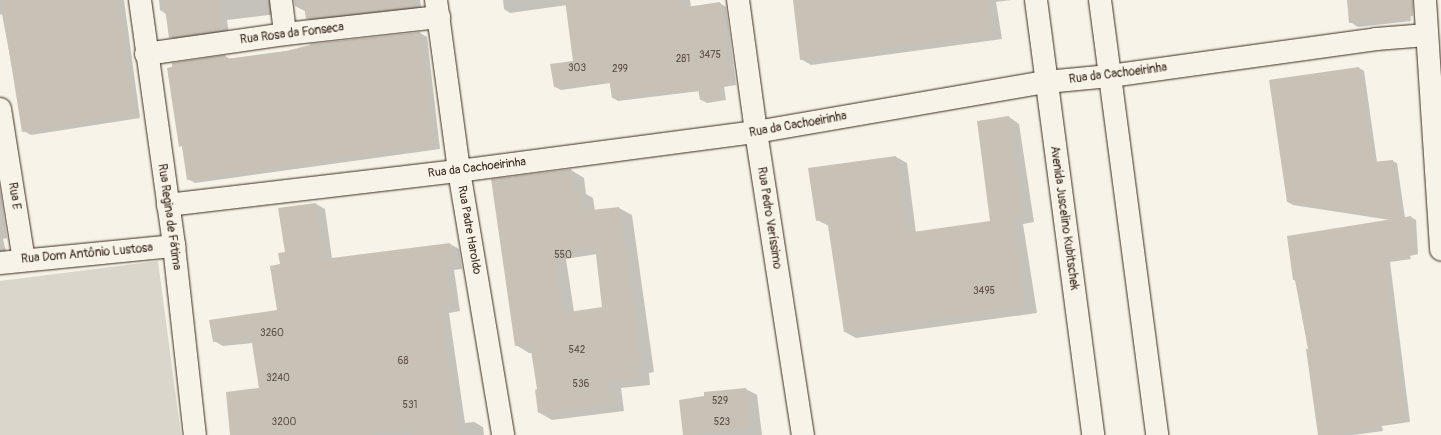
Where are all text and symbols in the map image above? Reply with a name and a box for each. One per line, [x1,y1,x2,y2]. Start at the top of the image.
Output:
street label: Rua Rosa da Fonseca [239,20,345,48]
house number: 3475 [699,50,721,62]
house number: 281 [676,54,690,66]
street label: Rua da Cachoeirinha [1068,61,1168,87]
house number: 303 [568,63,586,75]
house number: 299 [612,64,628,76]
street label: Rua da Cachoeirinha [748,109,848,141]
street label: Avenida Juscelino Kubitschek [1047,145,1081,291]
street label: Rua da Cachoeirinha [427,155,527,181]
street label: Rua Regina de Fátima [154,163,184,271]
street label: Rua Pedro Veríssimo [754,166,784,270]
street label: Rua E [5,181,23,211]
street label: Rua Padre Haroldo [454,184,484,276]
street label: Rua Dom Antônio Lustosa [20,241,154,267]
house number: 550 [554,250,572,262]
house number: 3495 [973,286,995,298]
house number: 3260 [260,328,284,340]
house number: 542 [569,345,585,357]
house number: 68 [398,356,408,368]
house number: 3240 [266,373,290,385]
house number: 536 [573,379,589,391]
house number: 529 [712,396,728,408]
house number: 531 [403,400,417,412]
house number: 3200 [272,417,296,429]
house number: 523 [714,417,730,429]

